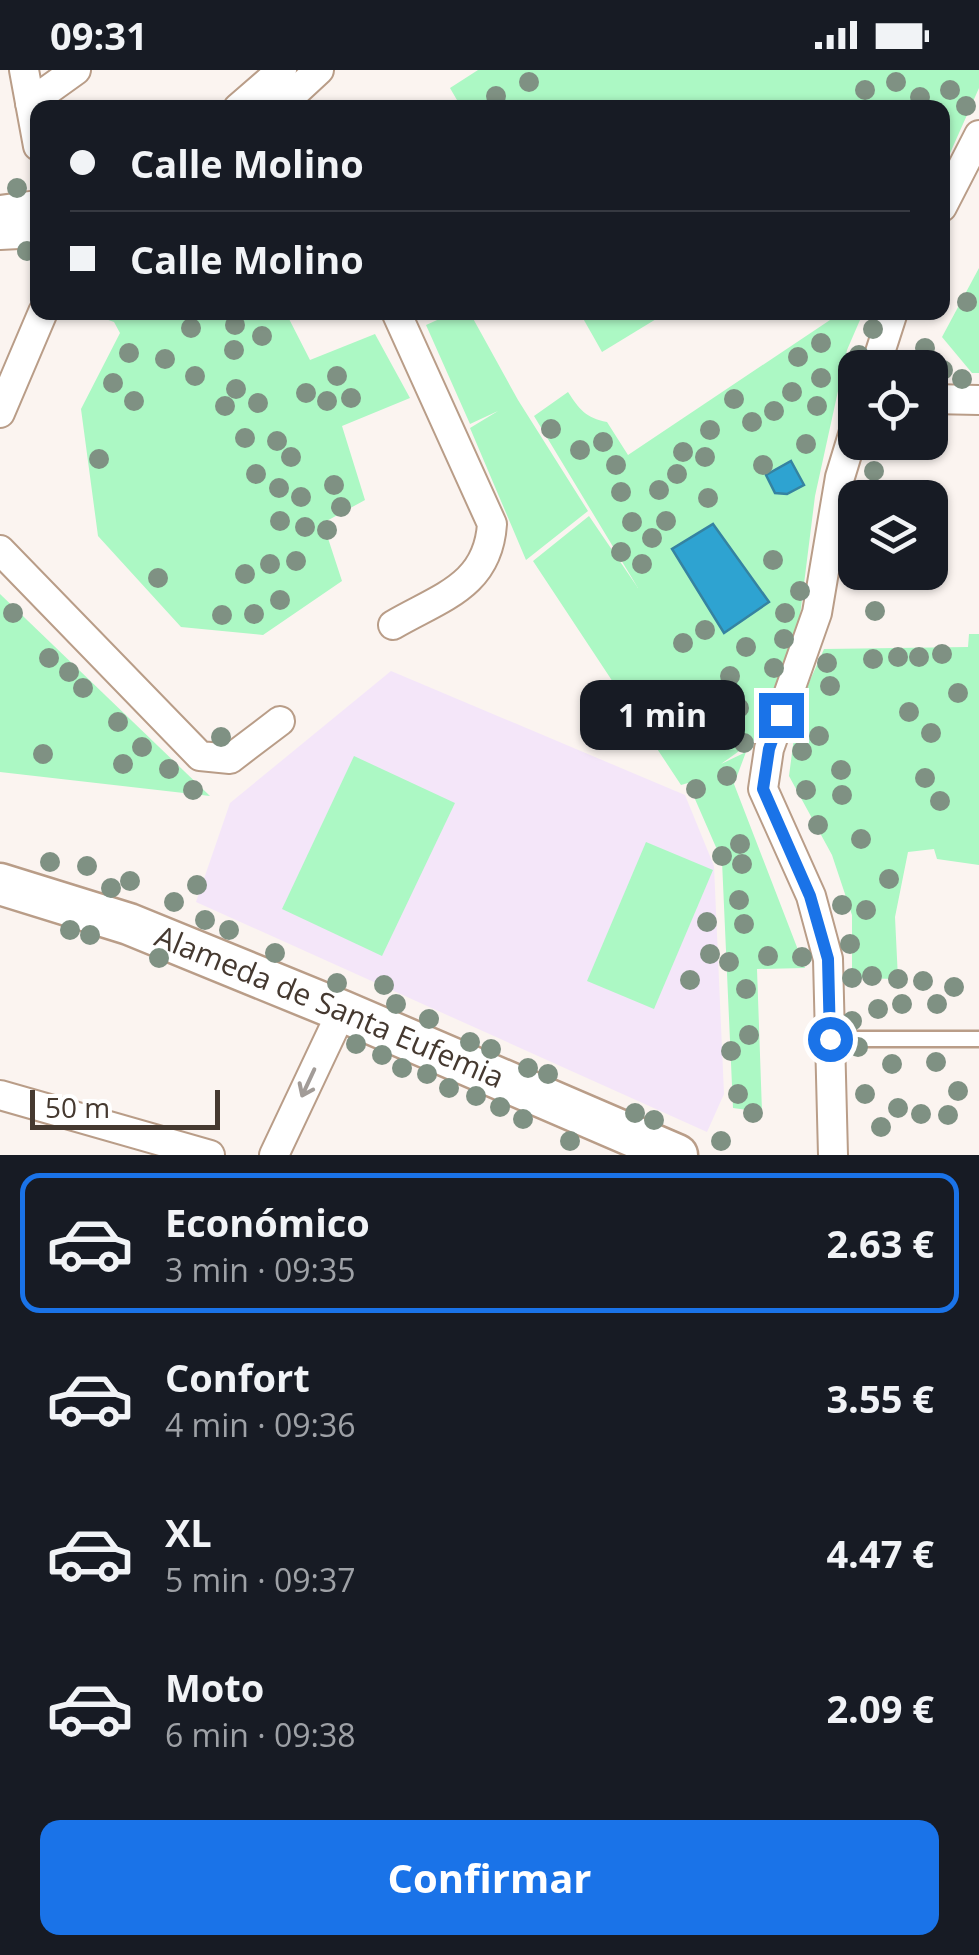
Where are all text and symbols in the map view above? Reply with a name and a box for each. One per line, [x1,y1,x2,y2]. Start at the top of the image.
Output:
text: 09:31 [50,9,148,61]
text: Calle Molino [130,137,364,189]
text: Calle Molino [130,233,364,285]
map controls [838,350,948,590]
button: locate [838,350,948,460]
button: layers [838,480,948,590]
callout: 1 min [581,680,746,750]
text: 1 min [618,693,707,736]
route end [759,693,804,738]
street label: Alameda de Santa Eufemia [149,915,511,1097]
route start [808,1017,853,1062]
one-way arrow [297,1067,316,1097]
scale bar [30,1085,220,1130]
text: 50 m [45,1088,110,1126]
text: Económico [165,1196,370,1248]
icon: car [45,1198,135,1288]
text: 2.63 € [826,1217,934,1269]
text: 3 min · 09:35 [165,1248,356,1291]
text: Confort [165,1351,310,1403]
icon: car [45,1353,135,1443]
text: 3.55 € [826,1372,934,1424]
text: 4 min · 09:36 [165,1403,356,1446]
text: XL [165,1506,212,1558]
icon: car [45,1508,135,1598]
text: 4.47 € [826,1527,934,1579]
text: 5 min · 09:37 [165,1558,356,1601]
text: Moto [165,1661,264,1713]
icon: car [45,1663,135,1753]
text: 2.09 € [826,1682,934,1734]
text: 6 min · 09:38 [165,1713,356,1756]
button: Confirmar [40,1820,939,1935]

